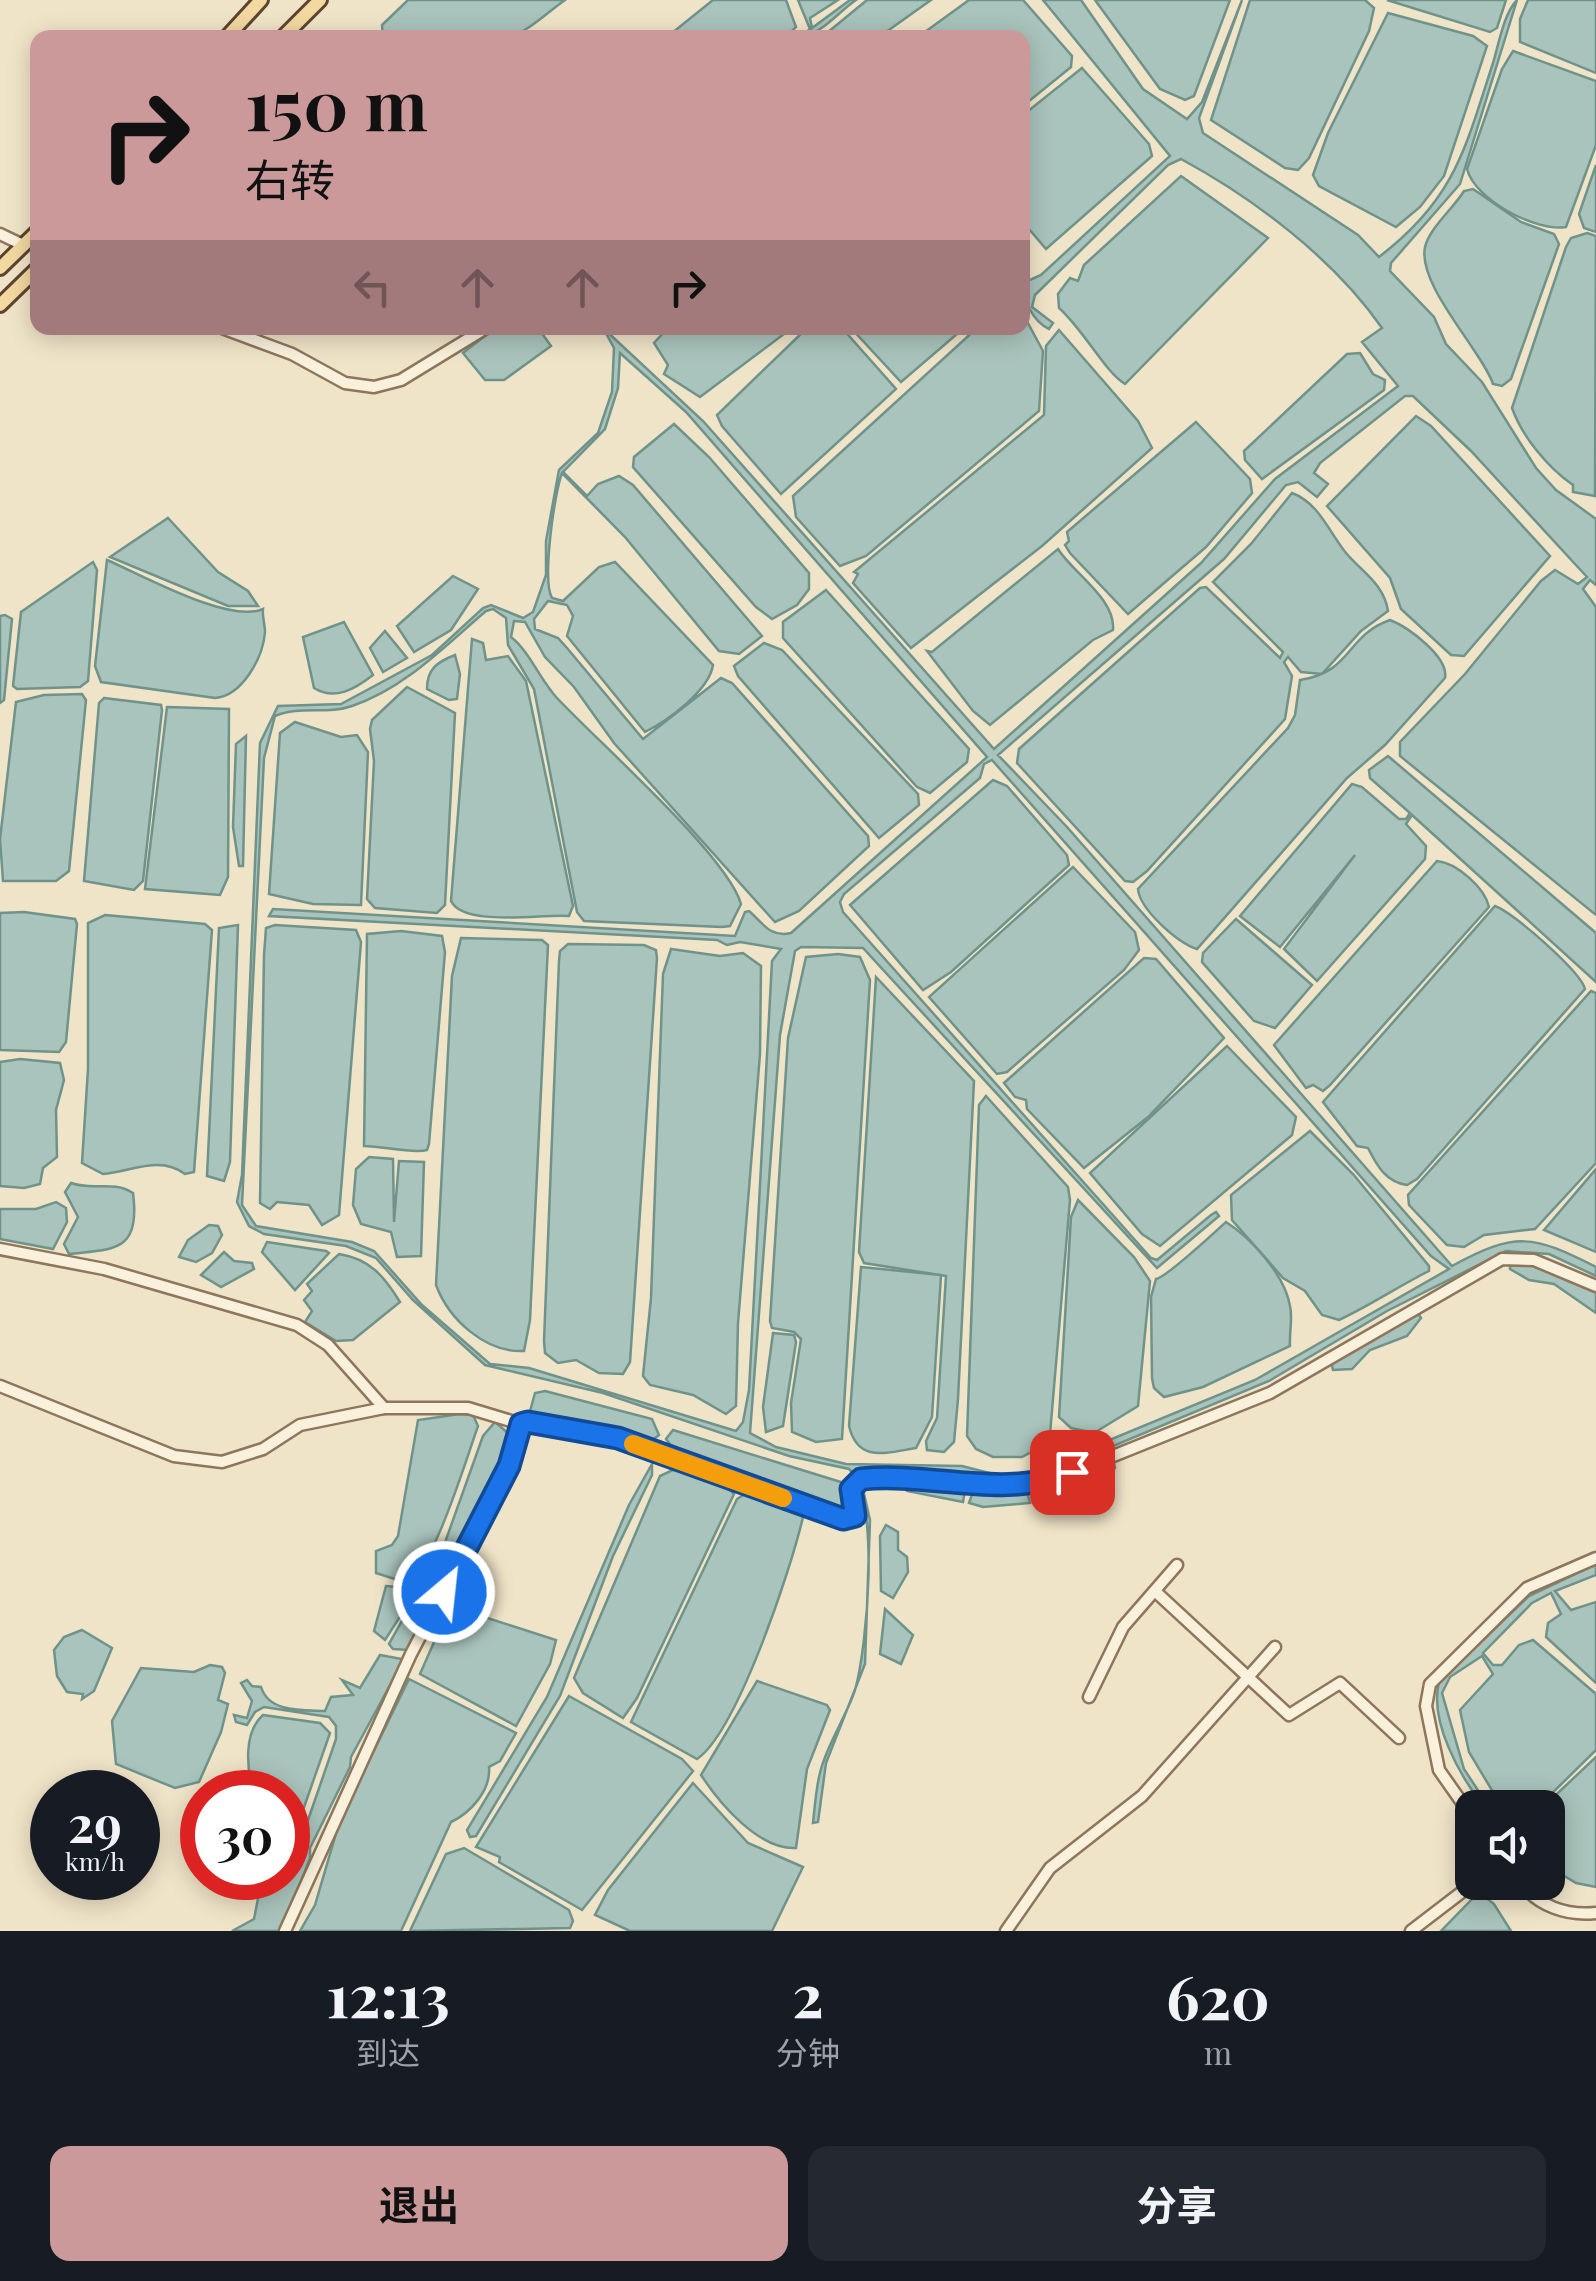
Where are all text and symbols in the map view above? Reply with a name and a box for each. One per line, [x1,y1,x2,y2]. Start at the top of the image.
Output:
text: 150 m [245,55,428,149]
icon: right [80,70,210,200]
text: 右转 [245,148,335,208]
icon: left [345,260,400,315]
icon: ahead [450,260,505,315]
icon: ahead [555,260,610,315]
icon: right [660,260,715,315]
pin [1030,1430,1115,1515]
icon: arrive [1045,1445,1100,1500]
position arrow [392,1540,496,1644]
speed limit sign: 30 [180,1770,310,1900]
text: 29 [68,1789,122,1856]
map controls [1455,1790,1565,1900]
button: sound [1455,1790,1565,1900]
text: km/h [65,1844,125,1877]
text: 12:13 [326,1953,450,2033]
text: 2 [792,1953,824,2033]
text: 620 [1166,1955,1270,2035]
text: 到达 [356,2030,420,2073]
text: 分钟 [776,2030,840,2073]
text: m [1204,2030,1232,2073]
button: 退出 [50,2146,788,2261]
button: 分享 [808,2146,1546,2261]

